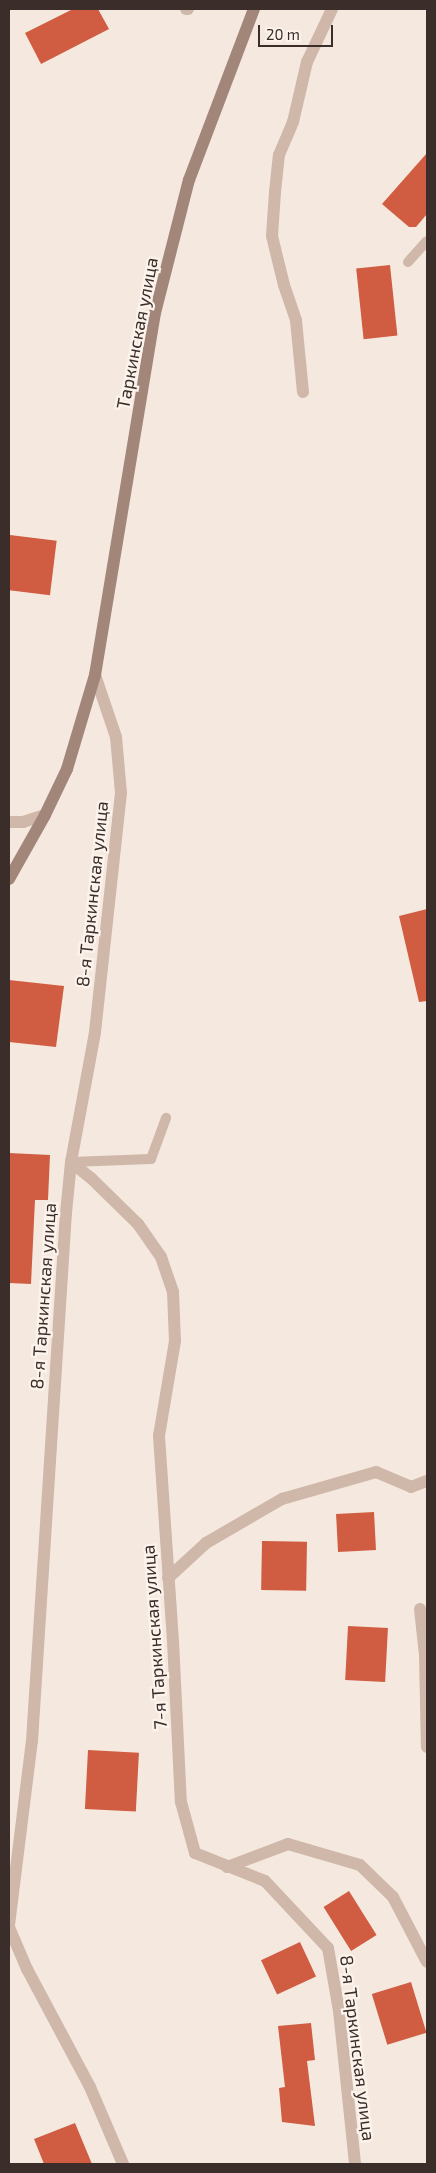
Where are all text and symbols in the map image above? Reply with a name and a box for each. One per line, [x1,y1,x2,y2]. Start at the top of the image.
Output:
scale bar [261,15,336,47]
text: 20 m [266,25,300,43]
street label: Таркинская улица [112,255,162,411]
street label: 8-я Таркинская улица [71,800,113,988]
street label: 8-я Таркинская улица [26,1202,60,1390]
street label: 7-я Таркинская улица [137,1544,171,1730]
street label: 8-я Таркинская улица [336,1954,380,2142]

